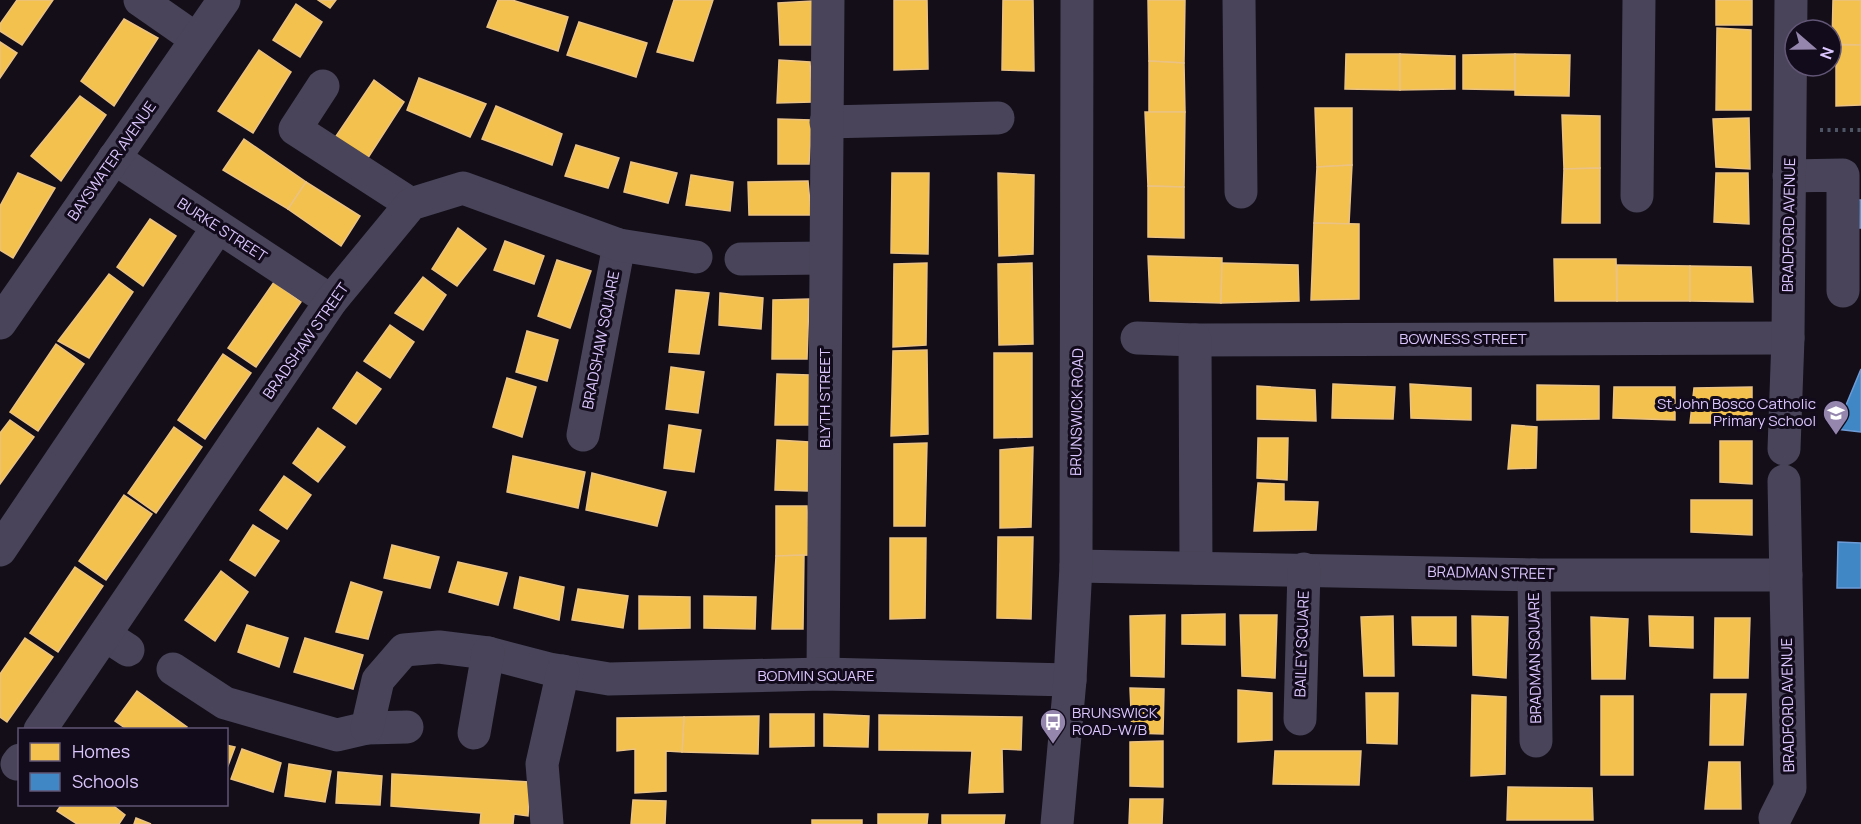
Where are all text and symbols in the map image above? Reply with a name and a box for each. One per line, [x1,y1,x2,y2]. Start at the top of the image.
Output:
north arrow [1783,18,1843,78]
text: N [1815,44,1839,62]
street label: BAYSWATER AVENUE [62,97,161,225]
street label: BRADFORD AVENUE [1777,158,1800,292]
street label: BURKE STREET [173,193,271,267]
street label: BRADSHAW SQUARE [577,269,624,411]
street label: BRADSHAW STREET [258,279,353,403]
street label: BOWNESS STREET [1399,328,1527,349]
street label: BLYTH STREET [814,348,835,448]
street label: BRUNSWICK ROAD [1065,348,1088,476]
place label: St John Bosco Catholic Primary School [1657,393,1816,431]
school or university icon: St John Bosco Catholic Primary School [1821,398,1851,436]
street label: BRADMAN STREET [1427,561,1555,584]
street label: BAILEY SQUARE [1289,590,1314,698]
street label: BRADMAN SQUARE [1523,592,1546,724]
street label: BRADFORD AVENUE [1776,638,1799,772]
street label: BODMIN SQUARE [757,665,875,686]
place label: BRUNSWICK ROAD-W/B [1072,702,1158,740]
bus stop icon: BRUNSWICK ROAD-W/B [1038,707,1068,745]
legend [18,728,228,806]
text: Homes [72,739,130,763]
text: Schools [72,769,139,793]

